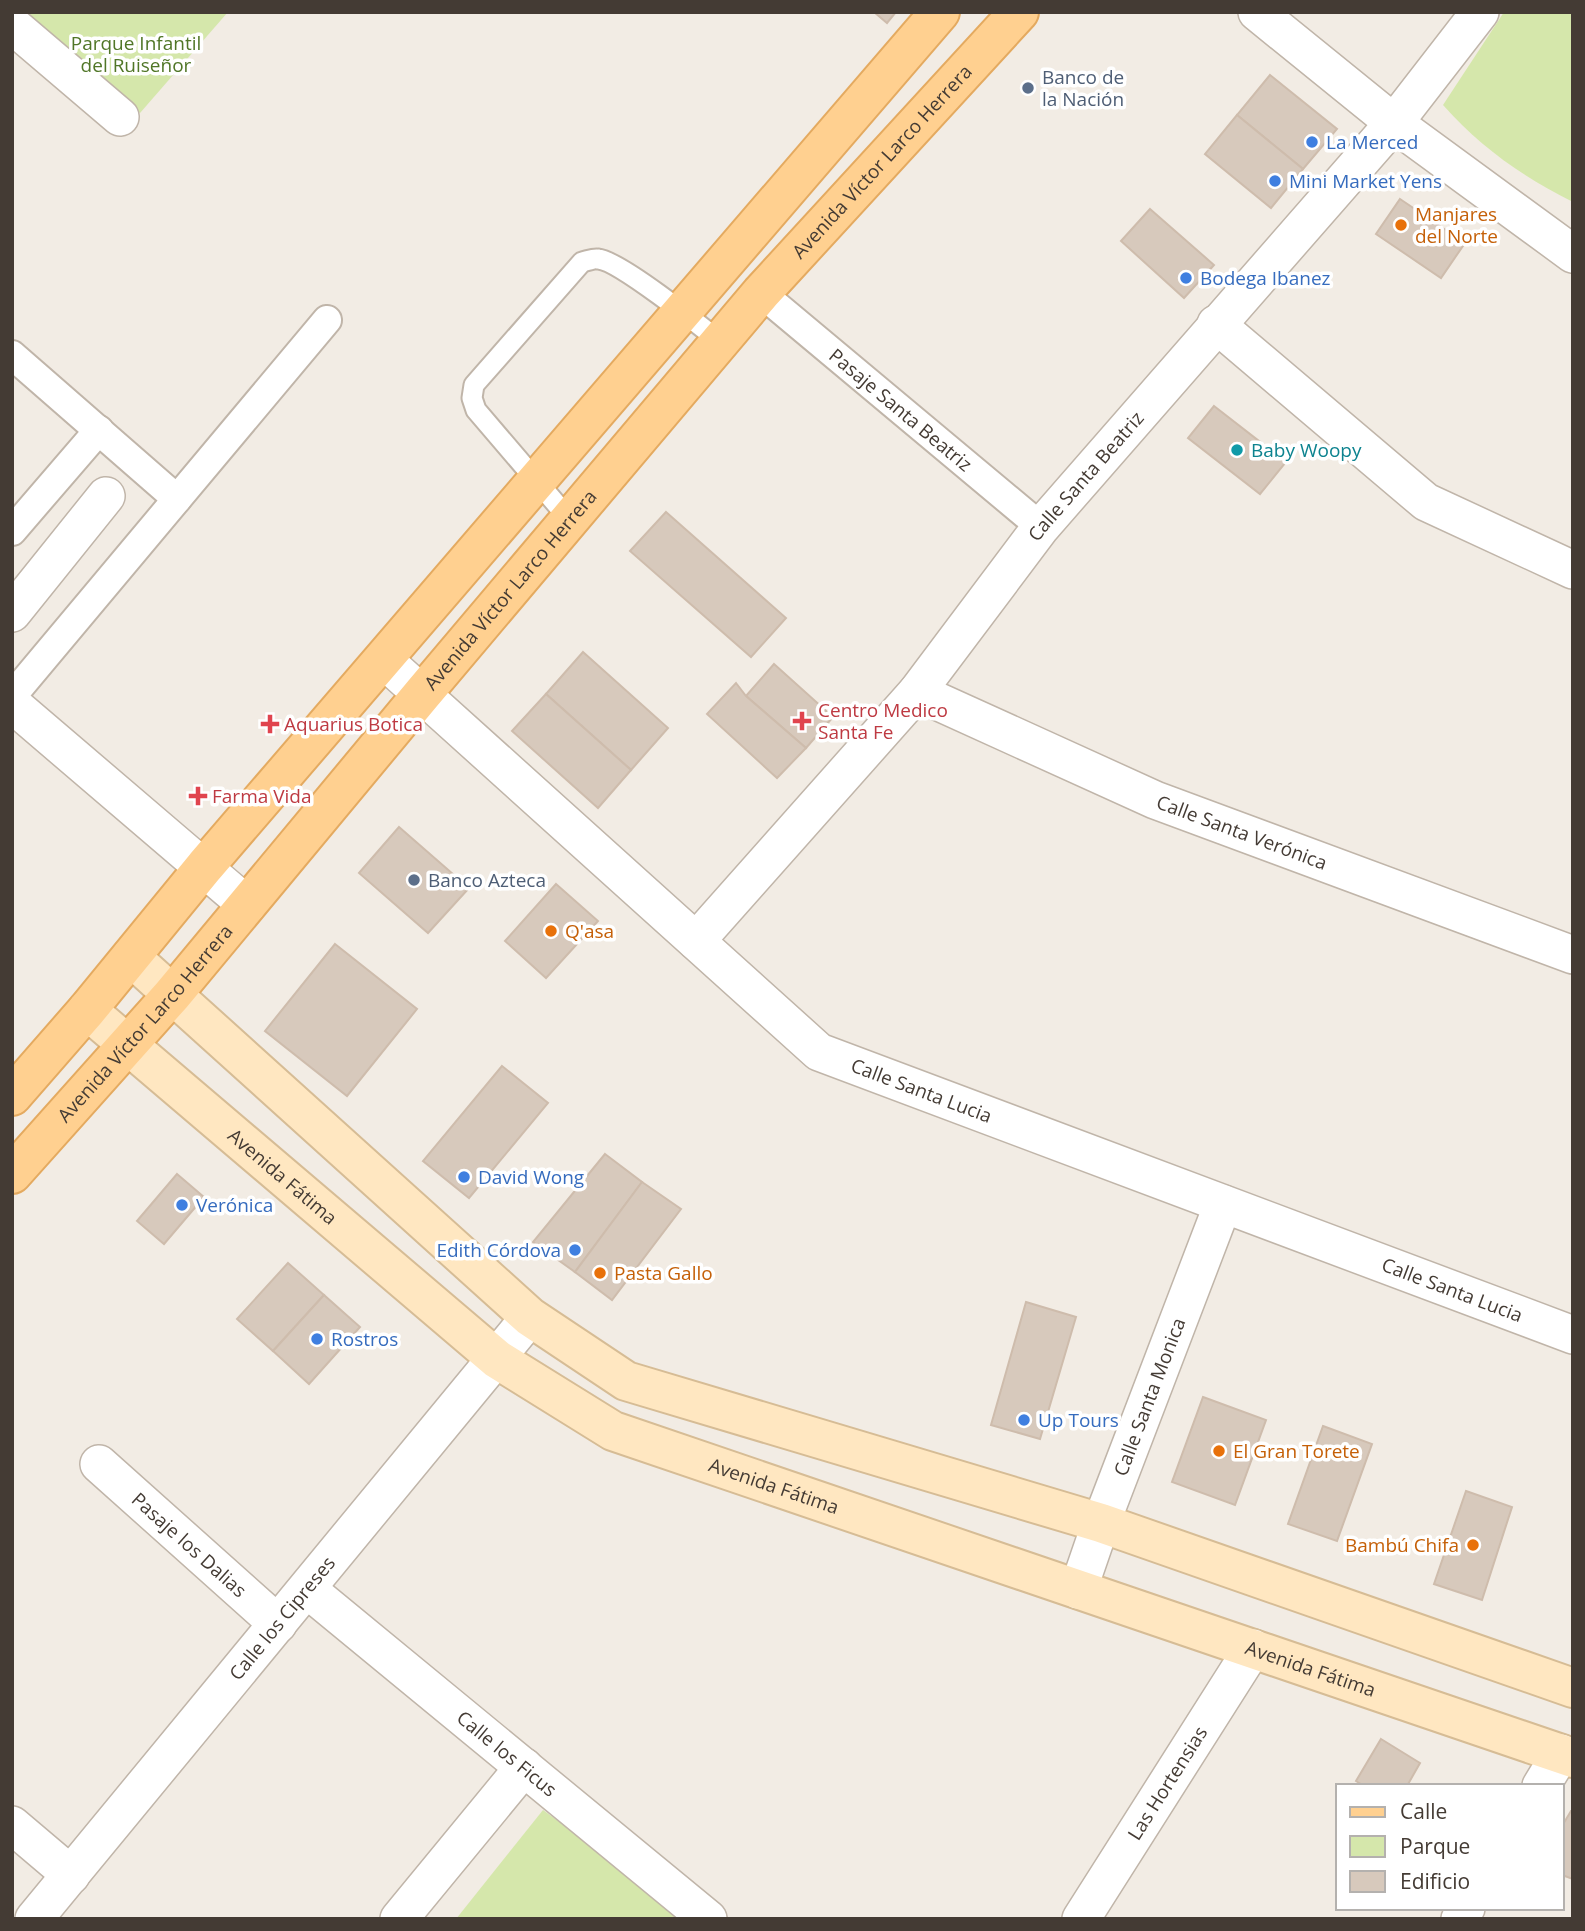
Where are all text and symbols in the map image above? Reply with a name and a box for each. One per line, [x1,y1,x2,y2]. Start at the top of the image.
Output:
park label: Parque Infantil del Ruiseñor [71,30,201,78]
street label: Avenida Víctor Larco Herrera [786,59,978,264]
place label: Banco de la Nación [1042,64,1124,112]
marker: Banco de la Nación [1020,80,1036,96]
place label: La Merced [1326,129,1418,155]
marker: La Merced [1304,134,1320,150]
place label: Mini Market Yens [1289,168,1442,194]
marker: Mini Market Yens [1267,173,1283,189]
place label: Manjares del Norte [1415,201,1498,249]
marker: Manjares del Norte [1393,217,1409,233]
place label: Bodega Ibanez [1200,265,1331,291]
marker: Bodega Ibanez [1178,270,1194,286]
street label: Pasaje Santa Beatriz [824,342,978,477]
street label: Calle Santa Beatriz [1022,406,1149,546]
place label: Baby Woopy [1251,437,1362,463]
marker: Baby Woopy [1229,442,1245,458]
street label: Avenida Víctor Larco Herrera [418,484,602,695]
place label: Centro Medico Santa Fe [818,697,948,745]
place label: Aquarius Botica [284,711,423,737]
marker: Centro Medico Santa Fe [792,711,812,731]
marker: Aquarius Botica [262,716,278,732]
place label: Farma Vida [212,783,312,809]
marker: Farma Vida [190,788,206,804]
street label: Calle Santa Verónica [1153,789,1331,876]
place label: Banco Azteca [428,867,546,893]
marker: Banco Azteca [406,872,422,888]
place label: Q'asa [565,918,614,944]
street label: Avenida Víctor Larco Herrera [51,919,238,1128]
marker: Q'asa [543,923,559,939]
street label: Calle Santa Lucia [847,1052,996,1129]
street label: Avenida Fátima [223,1123,343,1231]
place label: David Wong [478,1164,584,1190]
marker: David Wong [456,1169,472,1185]
place label: Verónica [196,1192,273,1218]
marker: Verónica [174,1197,190,1213]
place label: Edith Córdova [436,1237,561,1263]
marker: Edith Córdova [567,1242,583,1258]
street label: Calle Santa Lucia [1378,1251,1526,1328]
place label: Pasta Gallo [614,1260,713,1286]
marker: Pasta Gallo [592,1265,608,1281]
street label: Calle Santa Monica [1107,1314,1191,1480]
place label: Rostros [331,1326,398,1352]
marker: Rostros [309,1331,325,1347]
place label: Up Tours [1038,1407,1119,1433]
marker: Up Tours [1016,1412,1032,1428]
place label: El Gran Torete [1233,1438,1360,1464]
marker: El Gran Torete [1211,1443,1227,1459]
street label: Avenida Fátima [705,1452,842,1520]
street label: Pasaje los Dalias [126,1486,252,1603]
place label: Bambú Chifa [1345,1532,1459,1558]
marker: Bambú Chifa [1465,1537,1481,1553]
street label: Calle los Cipreses [223,1550,341,1686]
street label: Avenida Fátima [1242,1634,1379,1703]
street label: Calle los Ficus [451,1705,563,1803]
street label: Las Hortensias [1121,1721,1213,1845]
legend [1336,1784,1564,1910]
text: Calle [1400,1797,1447,1825]
text: Parque [1400,1832,1470,1860]
text: Edificio [1400,1867,1470,1895]

